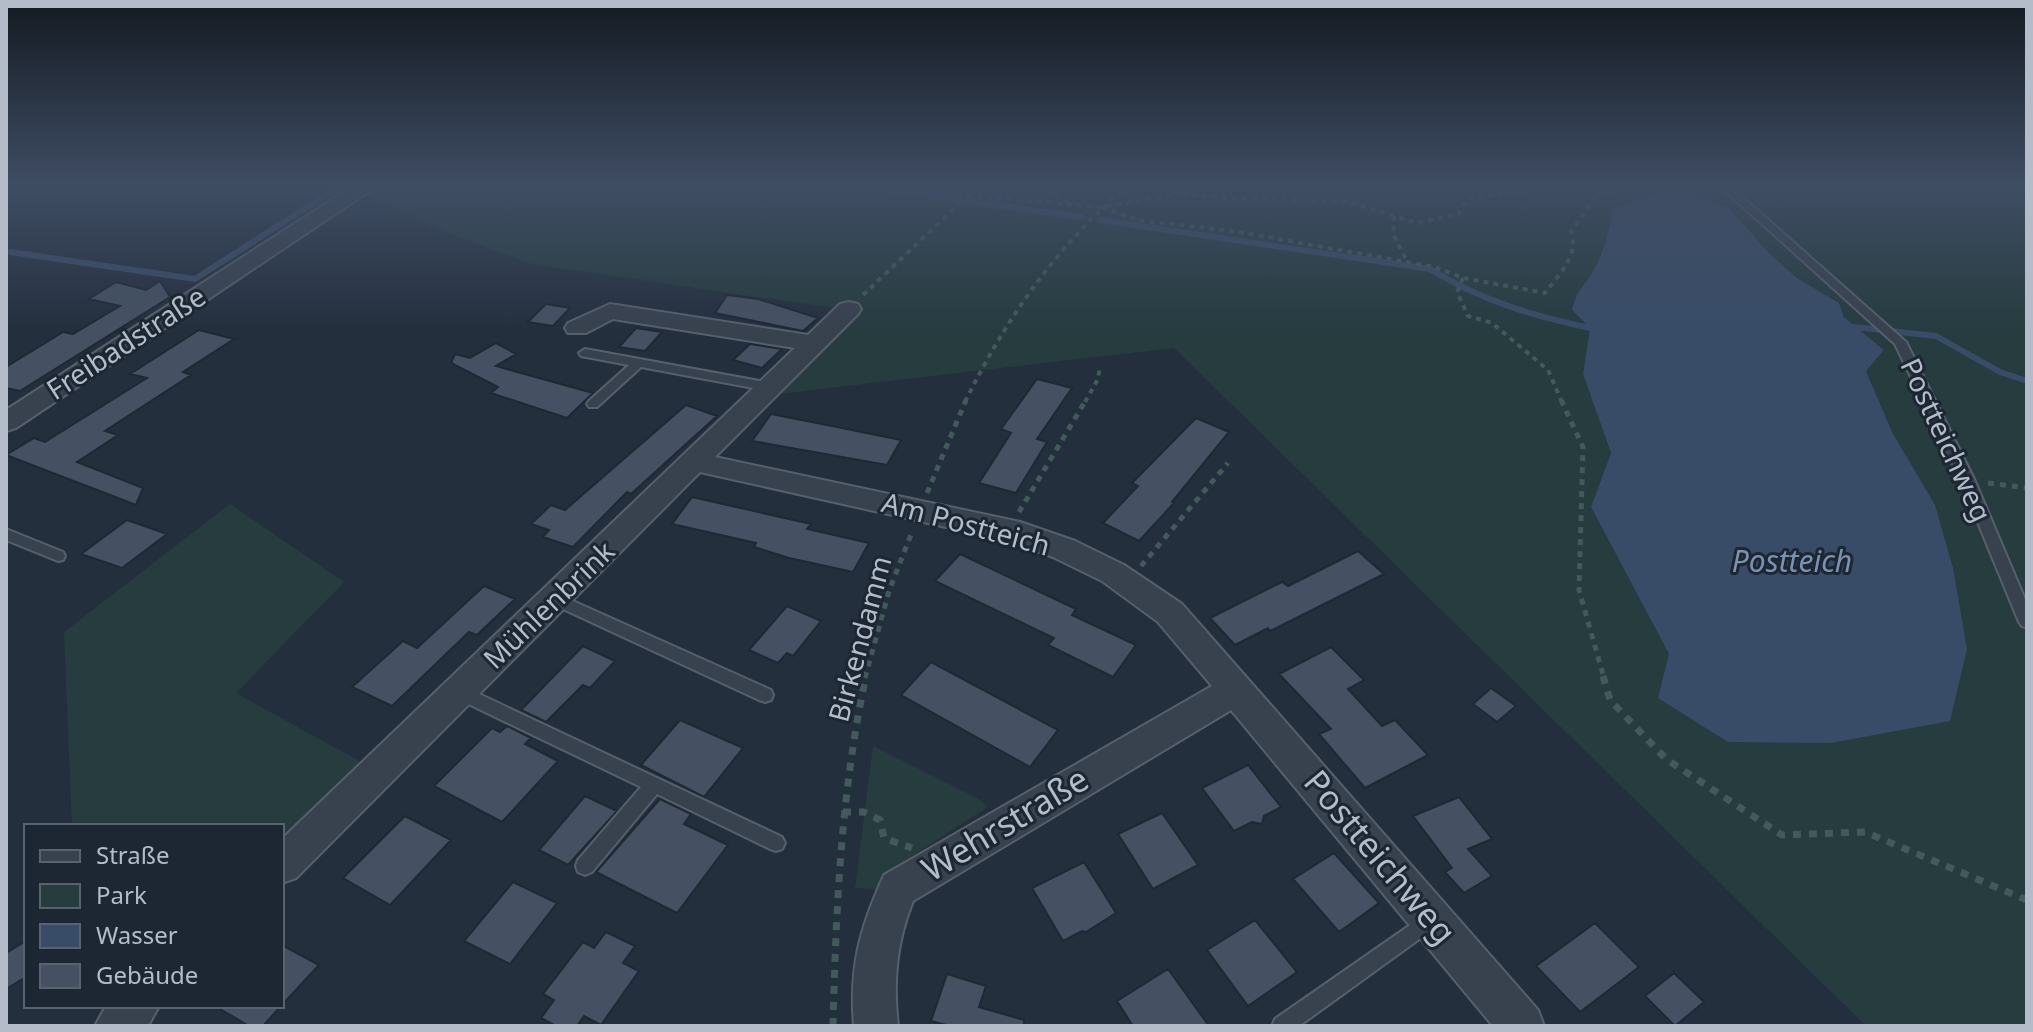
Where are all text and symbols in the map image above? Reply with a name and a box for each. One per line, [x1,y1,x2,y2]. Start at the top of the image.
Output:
street label: Freibadstraße [39,277,212,408]
street label: Postteichweg [1892,352,2001,527]
street label: Am Postteich [878,482,1055,564]
street label: Mühlenbrink [474,532,622,677]
water label: Postteich [1732,540,1852,581]
street label: Birkendamm [819,552,899,726]
street label: Wehrstraße [913,755,1096,891]
street label: Postteichweg [1294,760,1467,953]
legend [24,824,284,1008]
text: Straße [96,838,169,871]
text: Park [96,878,147,911]
text: Wasser [96,918,178,951]
text: Gebäude [96,958,198,991]

